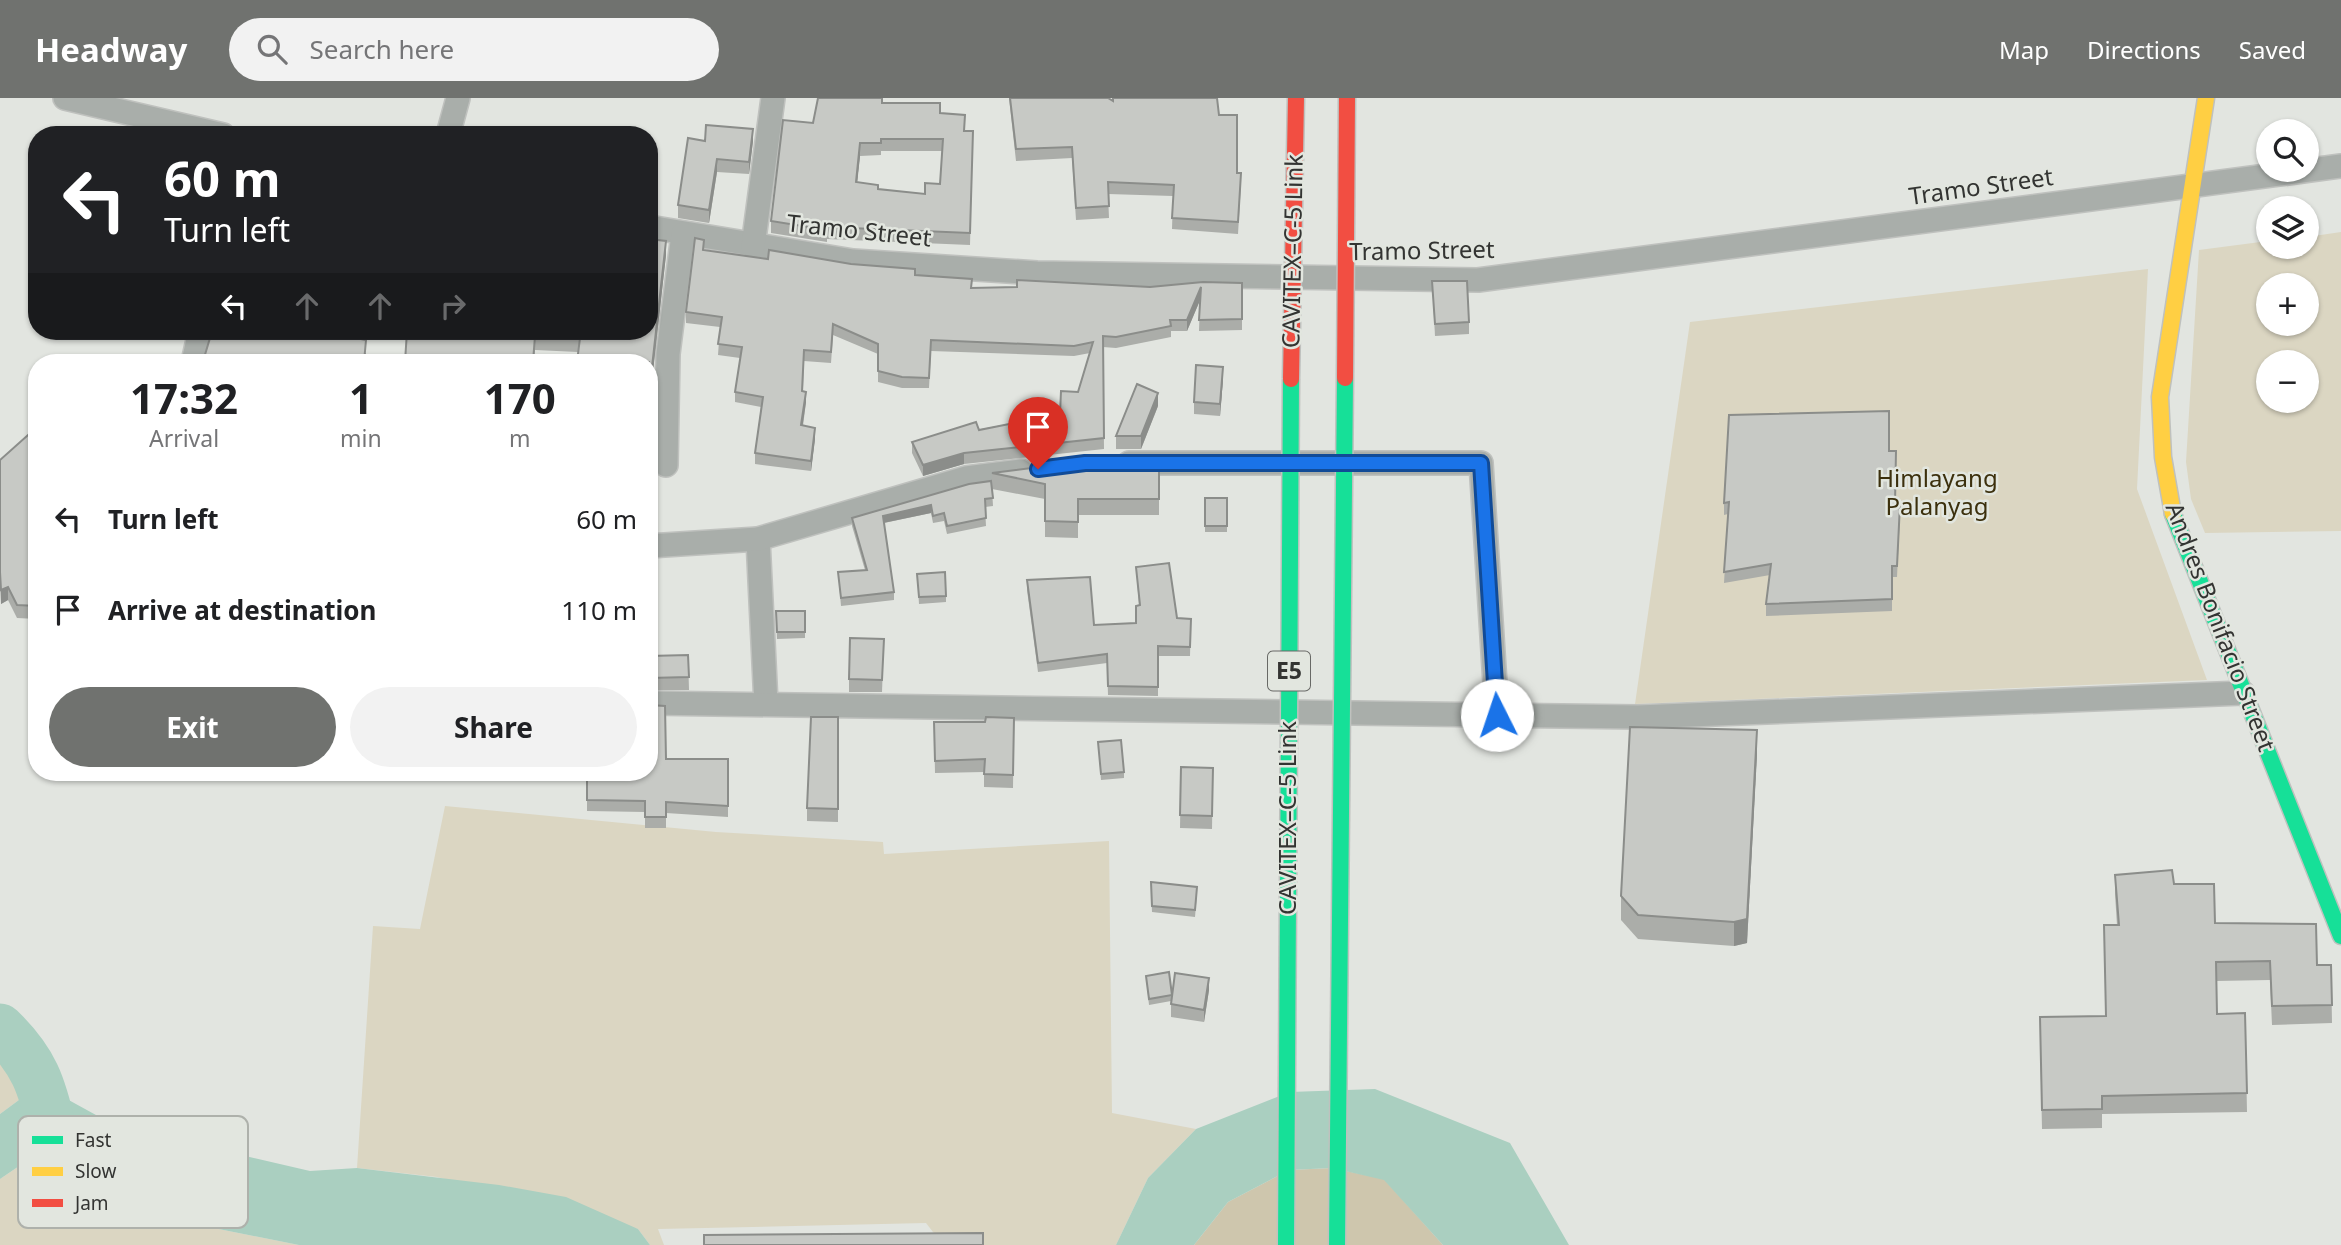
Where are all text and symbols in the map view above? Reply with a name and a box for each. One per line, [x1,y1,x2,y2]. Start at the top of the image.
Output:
search box [229,18,719,81]
text: Headway [35,27,187,72]
icon: search [253,30,291,68]
text: Search here [309,31,454,67]
text: Map [1999,33,2049,66]
text: Directions [2087,33,2201,66]
text: Saved [2239,33,2306,66]
map controls [2256,119,2319,413]
button: search [2256,119,2319,182]
text: 60 m [164,145,281,211]
street label: CAVITEX–C-5 Link [1273,153,1310,348]
icon: left [49,154,140,245]
street label: Tramo Street [1907,159,2055,212]
button: layers [2256,196,2319,259]
street label: Tramo Street [785,206,933,254]
text: Turn left [164,208,290,251]
street label: Tramo Street [1349,232,1495,267]
button: + [2256,273,2319,336]
icon: left [215,287,253,325]
icon: ahead [288,287,326,325]
icon: ahead [361,287,399,325]
icon: right [434,287,472,325]
button: − [2256,350,2319,413]
text: 17:32 [130,369,238,426]
text: 1 [349,369,373,426]
text: 170 [484,369,556,426]
pin [1008,397,1068,469]
icon: arrive [1019,408,1057,446]
text: Arrival [149,422,219,454]
text: min [340,422,382,454]
text: m [509,422,531,454]
park label: Himlayang Palanyag [1876,461,1998,522]
street label: Andres Bonifacio Street [2159,497,2284,756]
icon: left [49,500,87,538]
text: Turn left [108,501,219,537]
text: 60 m [576,501,637,537]
icon: arrive [49,591,87,629]
text: Arrive at destination [108,592,377,628]
text: 110 m [561,592,637,628]
road number: E5 [1268,652,1310,691]
position arrow [1460,678,1534,752]
button: Exit [49,687,336,767]
button: Share [350,687,637,767]
street label: CAVITEX–C-5 Link [1270,721,1303,915]
legend [18,1116,248,1228]
text: Fast [75,1127,112,1153]
text: Slow [75,1158,116,1184]
text: Jam [73,1190,109,1216]

